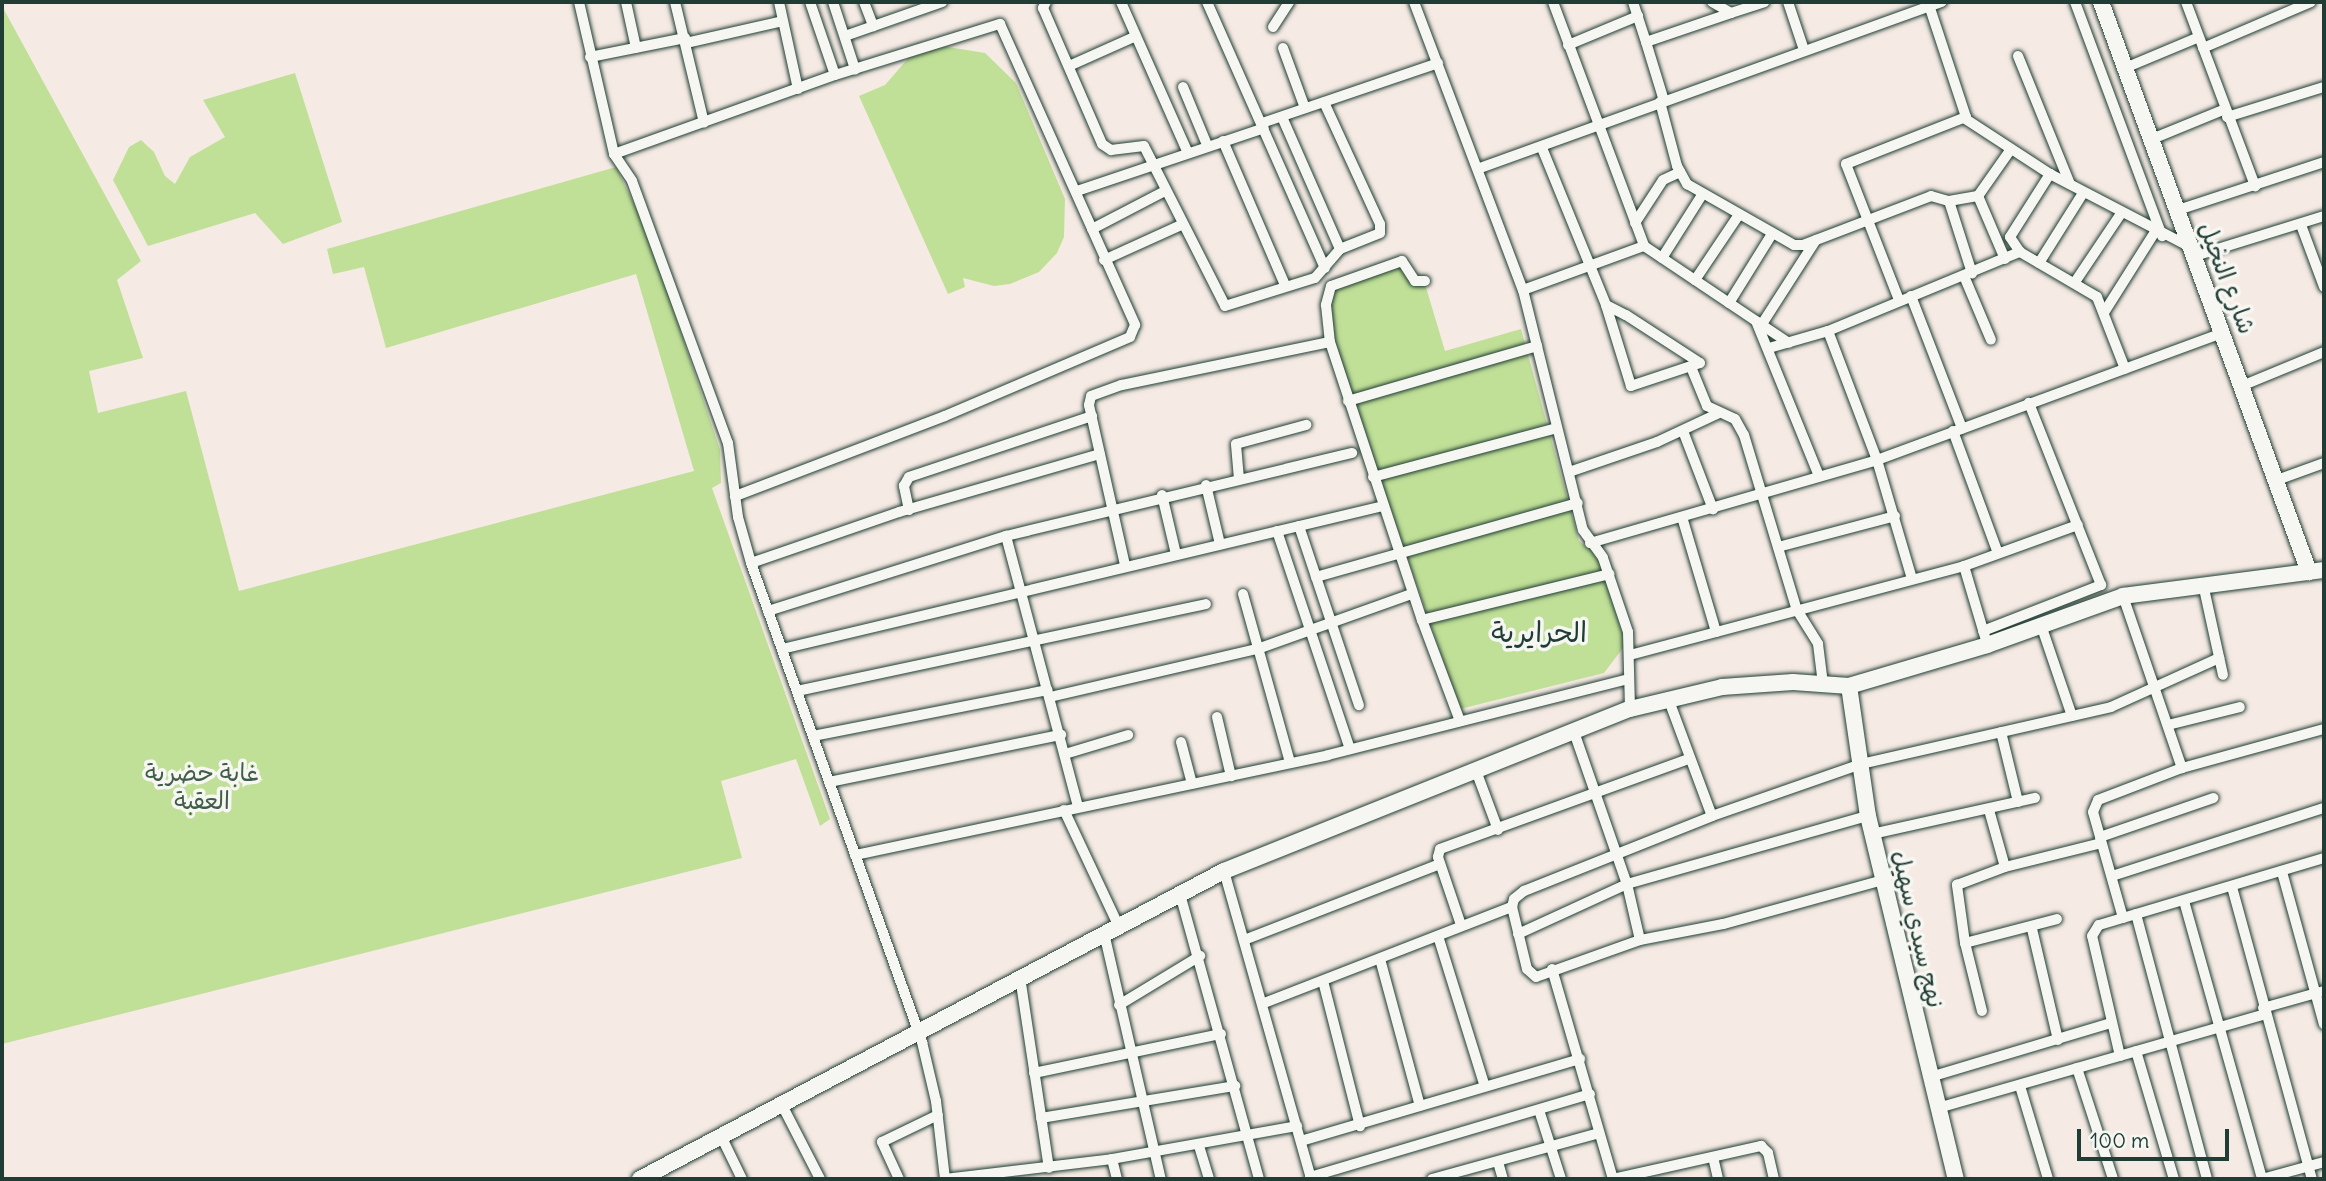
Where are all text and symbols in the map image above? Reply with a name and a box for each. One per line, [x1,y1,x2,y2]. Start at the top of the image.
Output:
street label: شارع النخيل [2193,218,2261,338]
district label: الحرايرية [1491,615,1587,649]
park label: غابة حضرية العقبة [145,759,259,815]
street label: نهج سيدي سهيل [1886,847,1950,1011]
scale bar [2081,1114,2233,1158]
text: 100 m [2090,1127,2149,1154]

